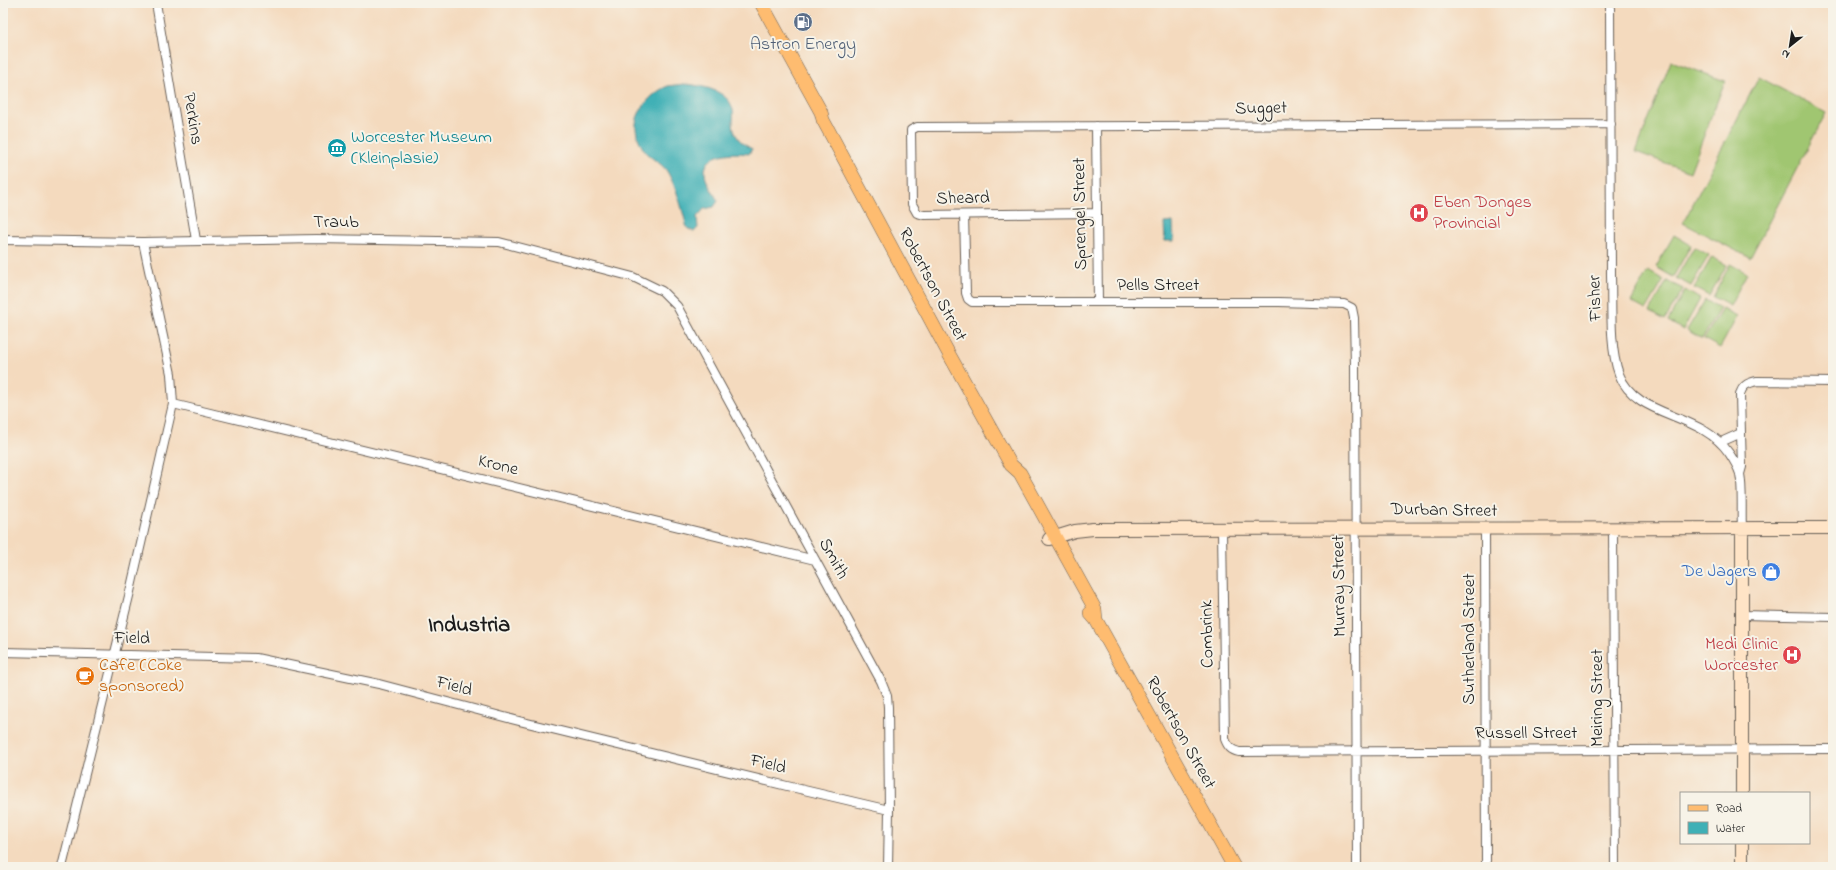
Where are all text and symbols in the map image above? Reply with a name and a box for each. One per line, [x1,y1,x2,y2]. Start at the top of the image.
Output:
fuel station icon: Astron Energy [792,11,814,33]
north arrow [1770,26,1810,66]
place label: Astron Energy [750,32,856,59]
text: N [1778,45,1793,63]
street label: Perkins [175,91,209,147]
street label: Sugget [1235,96,1287,123]
place label: Worcester Museum (Kleinplasie) [351,125,492,172]
museum icon: Worcester Museum (Kleinplasie) [326,137,348,159]
street label: Sprengel Street [1067,157,1096,271]
street label: Sheard [936,186,990,212]
place label: Eben Donges Provincial [1433,190,1532,237]
hospital icon: Eben Donges Provincial [1408,202,1430,224]
street label: Traub [313,210,359,236]
street label: Robertson Street [891,224,973,346]
street label: Pells Street [1117,273,1199,299]
street label: Fisher [1582,274,1610,323]
street label: Krone [475,448,522,484]
street label: Durban Street [1389,497,1498,525]
street label: Smith [811,534,855,584]
street label: Murray Street [1326,535,1354,637]
place label: De Jagers [1681,559,1757,586]
shop icon: De Jagers [1760,561,1782,583]
street label: Sutherland Street [1457,573,1483,705]
street label: Combrink [1194,600,1222,668]
district label: Industria [428,610,510,642]
street label: Field [113,626,150,652]
place label: Medi Clinic Worcester [1704,632,1778,679]
hospital icon: Medi Clinic Worcester [1781,644,1803,666]
street label: Meiring Street [1585,649,1612,747]
place label: Cafe (Coke sponsored) [99,653,184,700]
cafe icon: Cafe (Coke sponsored) [74,665,96,687]
street label: Field [432,670,475,704]
street label: Robertson Street [1138,672,1222,794]
street label: Russell Street [1475,721,1577,747]
street label: Field [746,748,789,782]
legend [1680,792,1810,844]
text: Road [1716,800,1742,818]
text: Water [1716,820,1745,838]

